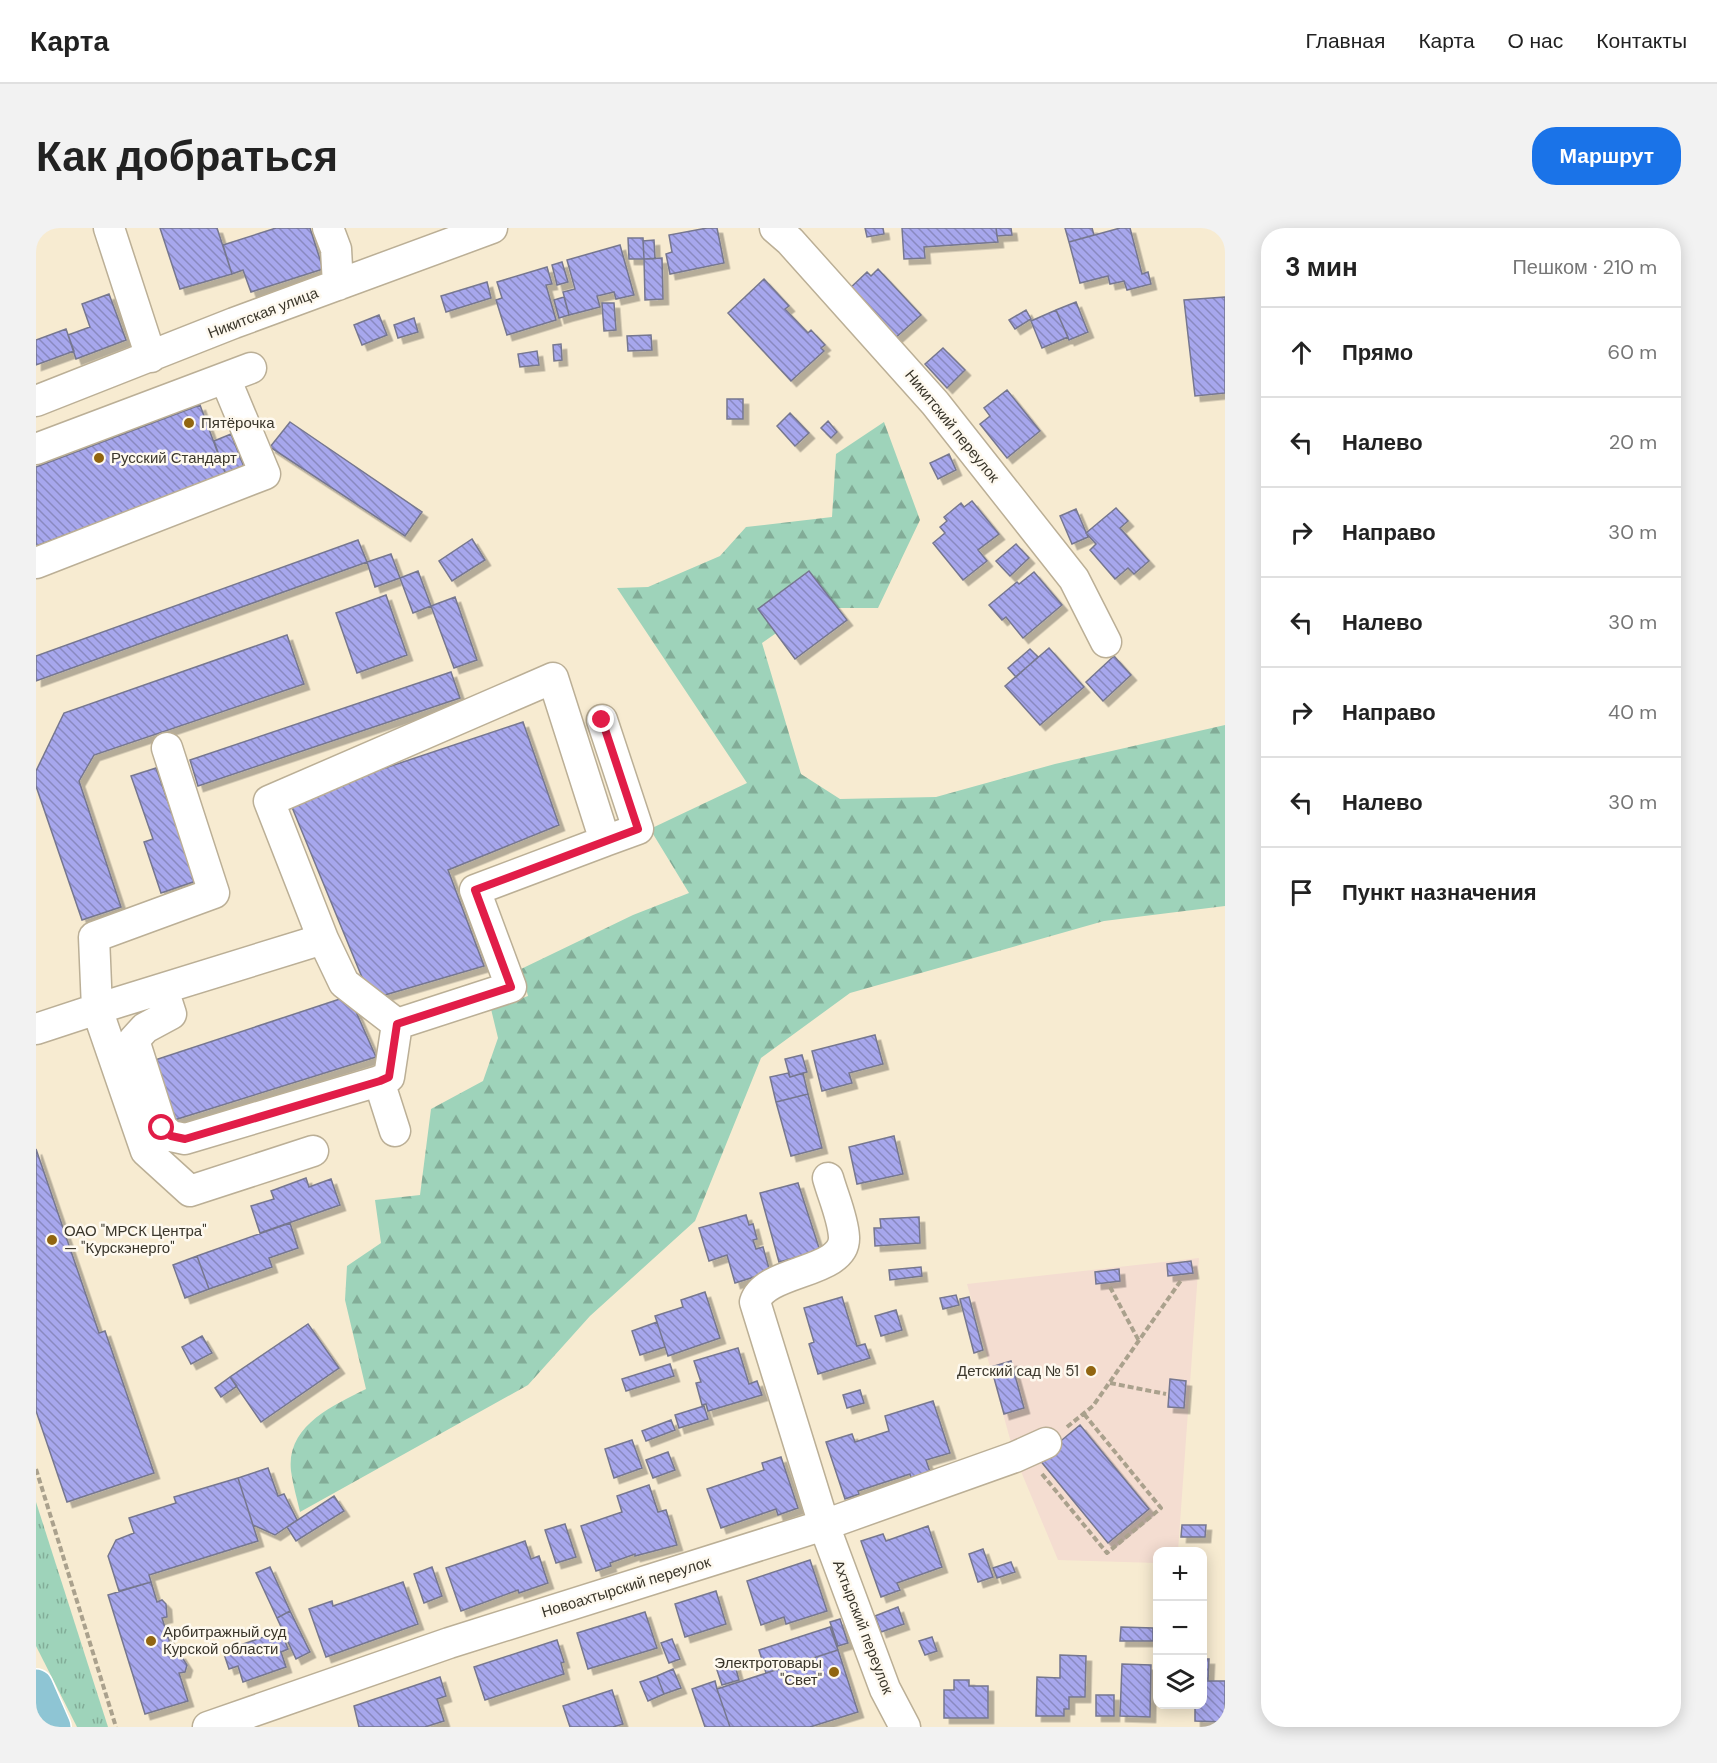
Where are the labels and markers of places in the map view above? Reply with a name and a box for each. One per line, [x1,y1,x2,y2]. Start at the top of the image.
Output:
place label: Пятёрочка [201,413,275,433]
marker: Пятёрочка [182,416,196,430]
place label: Русский Стандарт [111,448,237,468]
marker: Русский Стандарт [92,451,106,465]
place label: ОАО "МРСК Центра" — "Курскэнерго" [64,1221,207,1258]
marker: ОАО "МРСК Центра" — "Курскэнерго" [45,1233,59,1247]
place label: Детский сад № 51 [957,1361,1079,1381]
marker: Детский сад № 51 [1084,1364,1098,1378]
place label: Арбитражный суд Курской области [163,1622,287,1659]
marker: Арбитражный суд Курской области [144,1634,158,1648]
place label: Электротовары "Свет" [714,1653,822,1690]
marker: Электротовары "Свет" [827,1665,841,1679]

